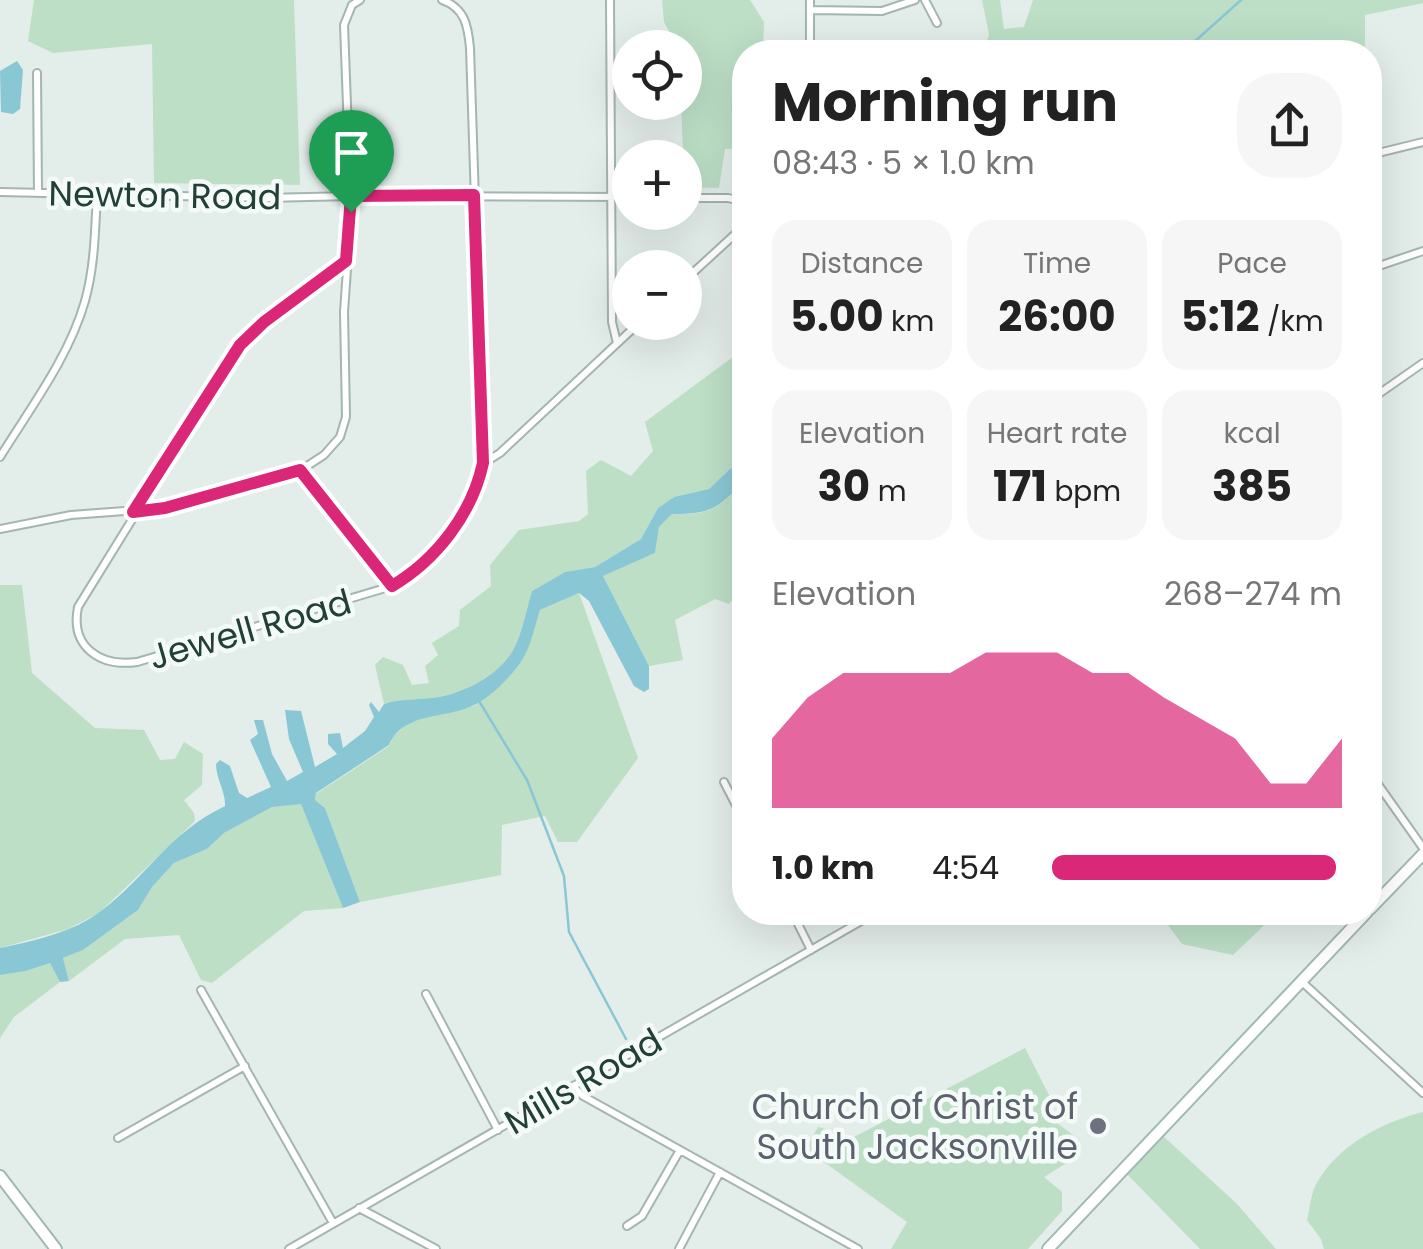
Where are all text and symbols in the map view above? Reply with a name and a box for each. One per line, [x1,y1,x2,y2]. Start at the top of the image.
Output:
map controls [612,30,702,340]
button: locate [612,30,702,120]
text: Morning run [772,63,1118,140]
button: share [1237,73,1342,178]
pin [309,110,394,213]
icon: arrive [324,125,379,180]
button: + [612,140,702,230]
text: 08:43 · 5 × 1.0 km [772,140,1035,185]
street label: Newton Road [48,168,282,222]
text: Distance [801,244,923,283]
text: Time [1023,244,1091,283]
text: Pace [1217,244,1287,283]
button: − [612,250,702,340]
text: 5.00 [790,287,884,346]
text: 26:00 [998,287,1116,346]
text: 5:12 [1180,287,1259,346]
text: km [884,302,934,341]
text: /km [1259,302,1324,341]
text: Elevation [799,414,925,453]
text: Heart rate [987,414,1127,453]
text: kcal [1223,414,1281,453]
text: 30 [817,457,870,516]
text: 171 [993,457,1047,516]
text: 385 [1212,457,1292,516]
text: m [870,472,907,511]
text: bpm [1047,472,1121,511]
text: Elevation [772,571,916,616]
text: 268–274 m [1164,571,1342,616]
street label: Jewell Road [143,577,357,681]
text: 1.0 km [772,845,874,890]
text: 4:54 [932,845,999,890]
street label: Mills Road [495,1016,671,1146]
place label: Church of Christ of South Jacksonville [752,1082,1078,1171]
marker: Church of Christ of South Jacksonville [1087,1115,1109,1137]

